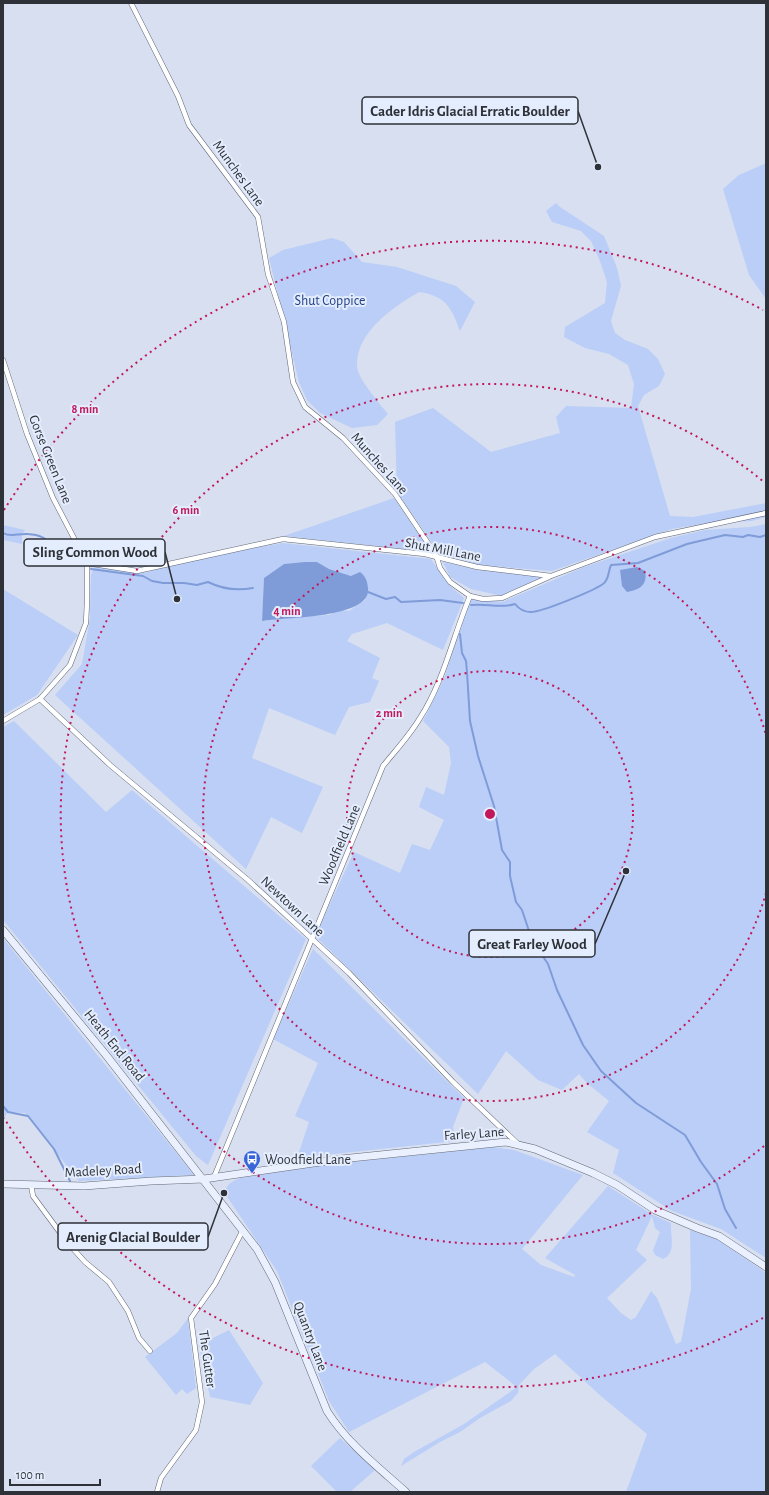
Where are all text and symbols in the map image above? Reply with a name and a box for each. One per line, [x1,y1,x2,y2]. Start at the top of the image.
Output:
callout: Cader Idris Glacial Erratic Boulder [362,97,578,124]
text: Cader Idris Glacial Erratic Boulder [370,104,571,119]
street label: Munches Lane [210,138,267,209]
park label: Shut Coppice [294,294,366,308]
text: 8 min [72,403,98,415]
street label: Gorse Green Lane [26,413,74,506]
street label: Munches Lane [348,430,410,497]
text: 6 min [173,504,199,516]
street label: Shut Mill Lane [404,536,482,564]
callout: Sling Common Wood [24,539,165,566]
text: Sling Common Wood [33,545,158,560]
text: 4 min [273,605,301,617]
text: 2 min [376,707,402,719]
street label: Woodfield Lane [317,803,363,888]
centre of rings [483,807,497,821]
street label: Newtown Lane [258,874,327,939]
callout: Great Farley Wood [469,930,595,957]
text: Great Farley Wood [477,937,587,952]
street label: Heath End Road [81,1007,147,1084]
street label: Farley Lane [443,1125,505,1143]
bus stop icon: Woodfield Lane [242,1149,262,1174]
place label: Woodfield Lane [265,1153,351,1167]
street label: Madeley Road [64,1162,142,1180]
callout: Arenig Glacial Boulder [58,1223,208,1250]
text: Arenig Glacial Boulder [66,1230,201,1245]
street label: Quantry Lane [290,1300,330,1373]
street label: The Gutter [196,1330,218,1389]
scale bar [10,1461,100,1487]
text: 100 m [16,1469,44,1481]

